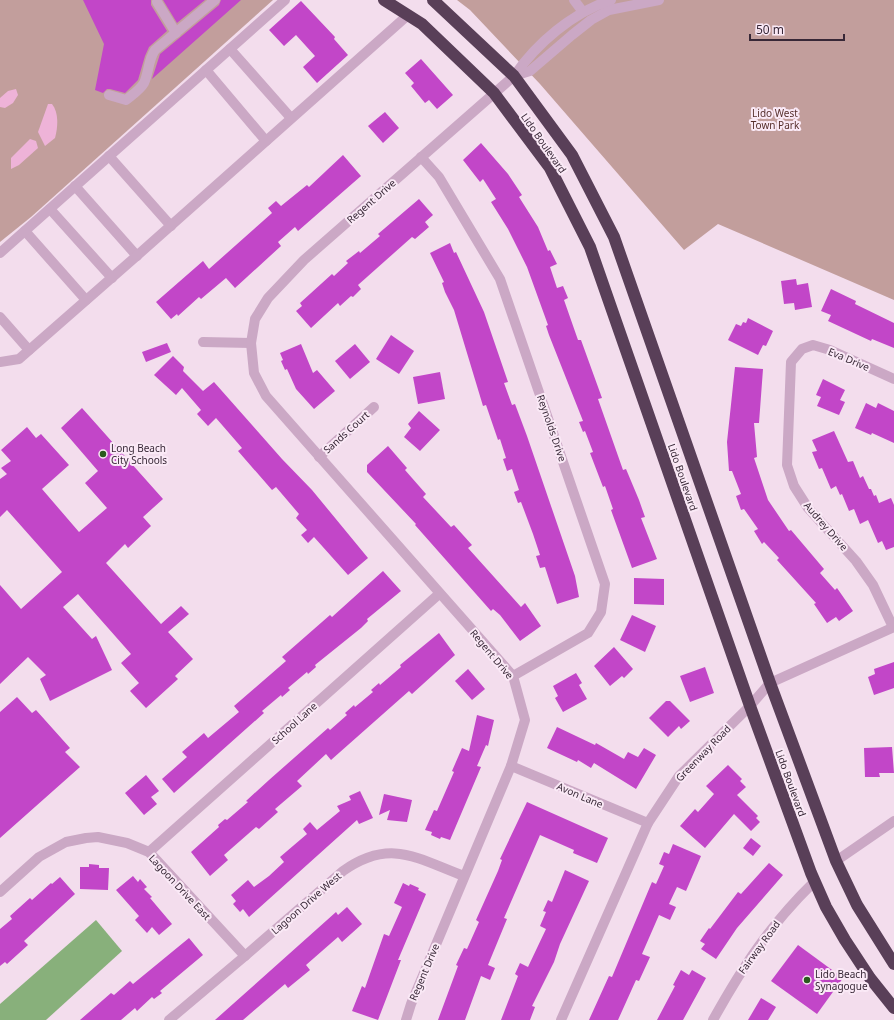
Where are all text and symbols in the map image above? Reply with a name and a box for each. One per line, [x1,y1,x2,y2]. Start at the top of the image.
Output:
scale bar [750,16,844,42]
text: 50 m [756,21,784,38]
park label: Lido West Town Park [751,106,800,132]
street label: Lido Boulevard [518,110,570,176]
street label: Regent Drive [343,176,399,226]
street label: Eva Drive [826,344,872,374]
street label: Reynolds Drive [534,393,570,464]
street label: Sands Court [320,407,372,456]
place label: Long Beach City Schools [111,441,167,467]
street label: Lido Boulevard [665,442,701,512]
marker: Long Beach City Schools [98,449,108,459]
street label: Audrey Drive [801,499,851,554]
street label: Regent Drive [467,626,517,682]
street label: School Lane [268,699,320,747]
street label: Greenway Road [672,722,734,784]
street label: Lido Boulevard [772,748,810,818]
street label: Avon Lane [555,779,606,811]
street label: Lagoon Drive East [146,851,214,923]
street label: Lagoon Drive West [268,868,344,937]
street label: Fairway Road [735,918,783,976]
street label: Regent Drive [406,941,442,1003]
place label: Lido Beach Synagogue [815,967,868,993]
marker: Lido Beach Synagogue [802,975,812,985]

